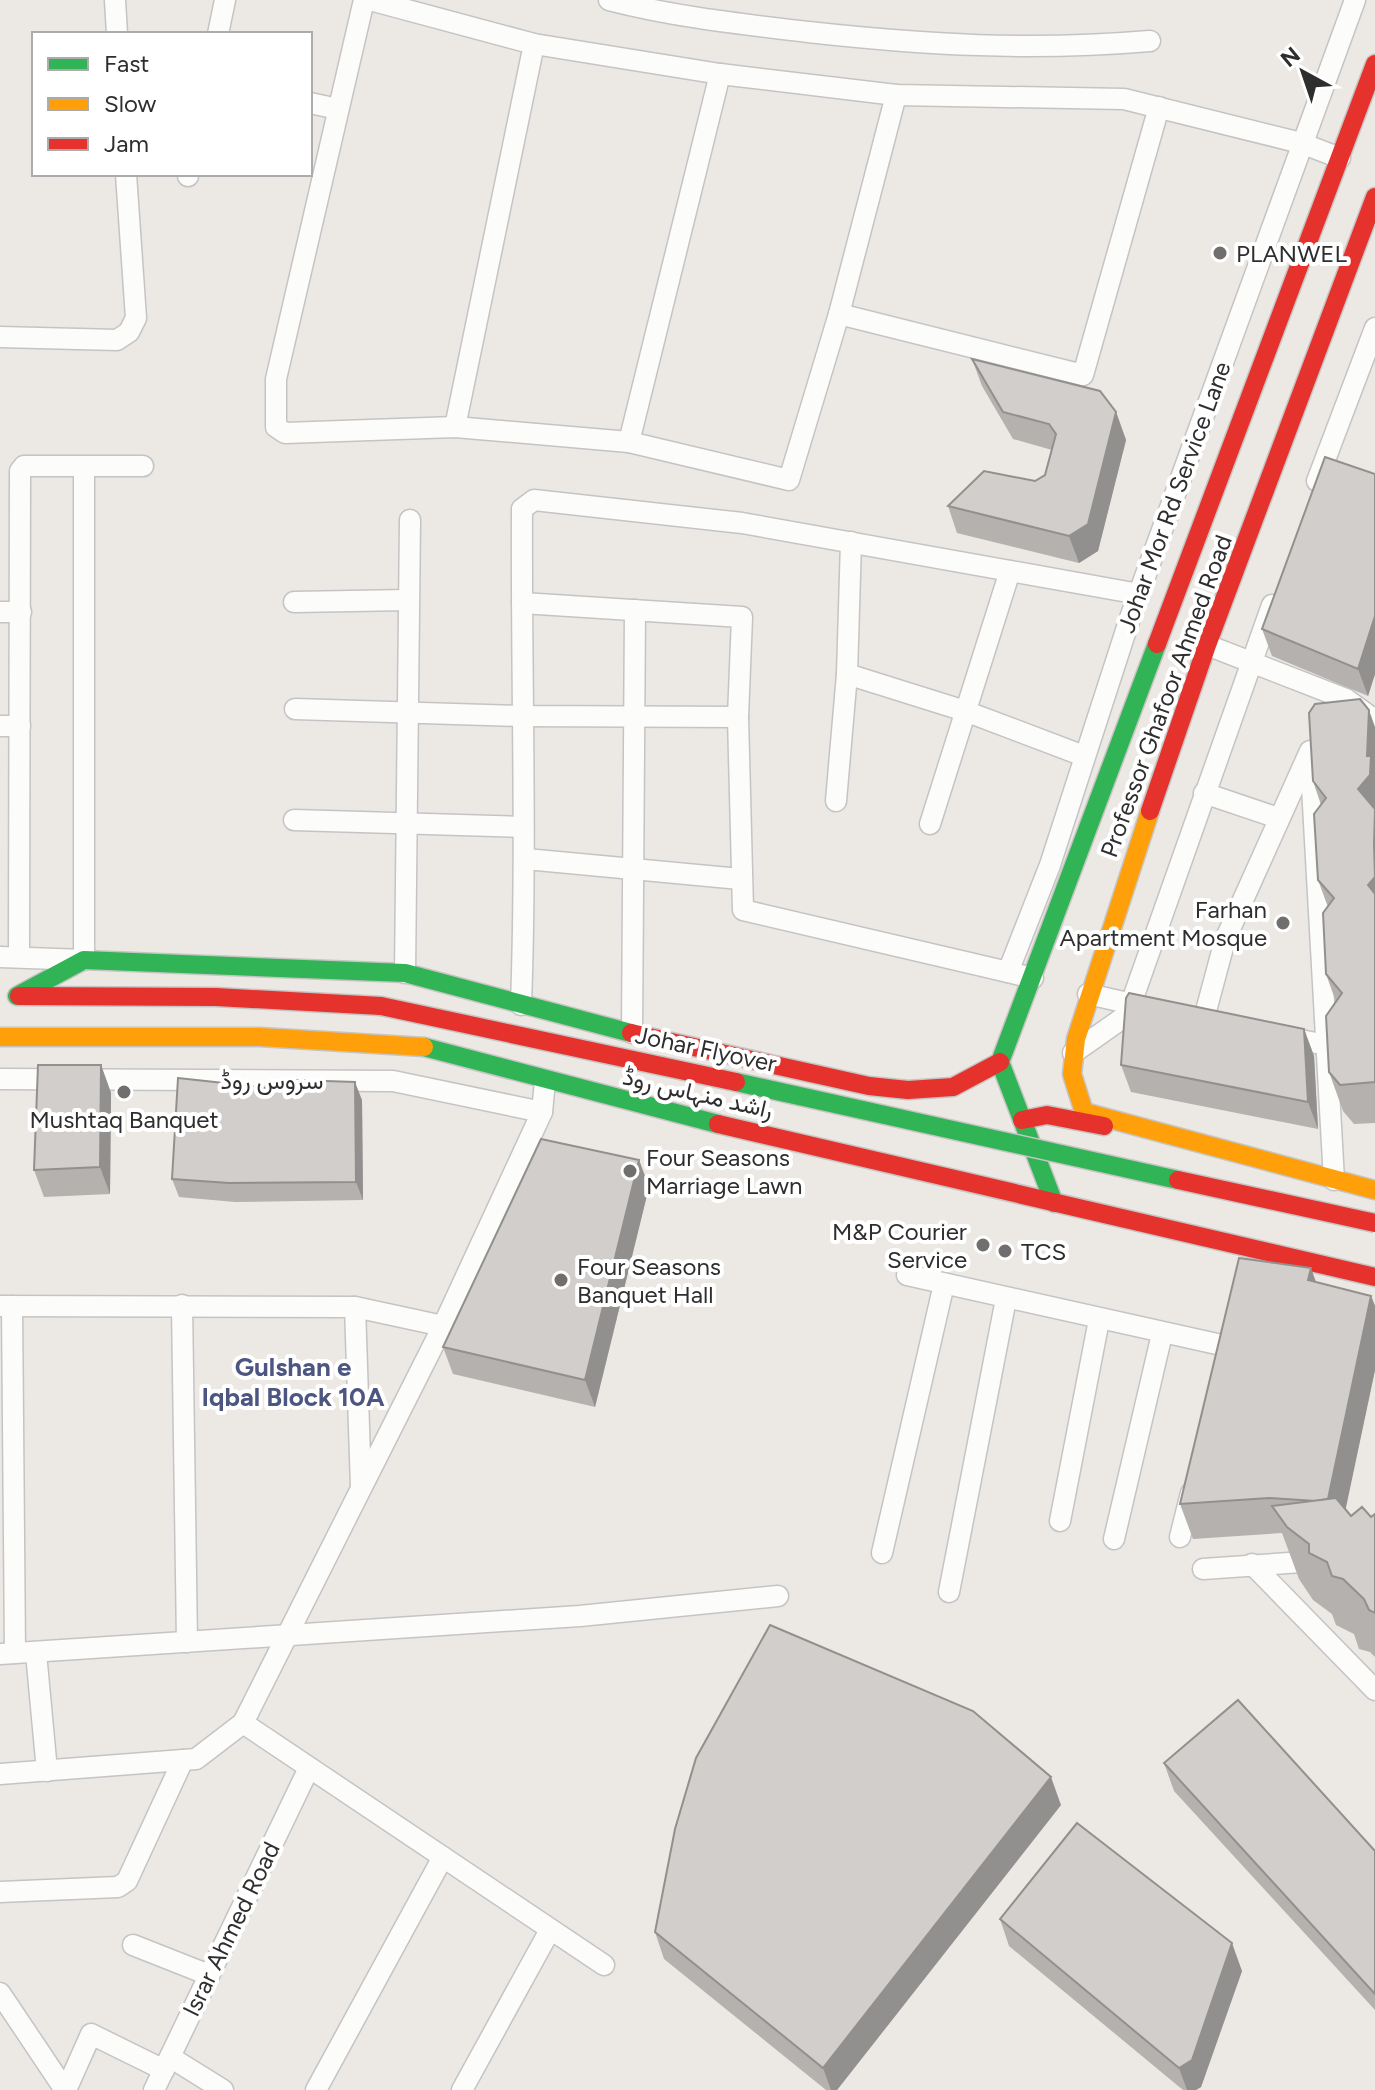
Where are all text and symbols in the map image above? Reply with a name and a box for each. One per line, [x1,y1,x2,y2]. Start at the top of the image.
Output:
legend [32,32,312,176]
north arrow [1263,32,1343,112]
text: N [1275,41,1306,73]
text: Fast [104,49,149,78]
text: Slow [104,89,157,118]
text: Jam [104,129,149,158]
place label: PLANWEL [1236,239,1347,268]
marker: PLANWEL [1211,244,1229,262]
street label: Johar Mor Rd Service Lane [1111,357,1237,637]
street label: Professor Ghafoor Ahmed Road [1094,531,1238,861]
place label: Farhan Apartment Mosque [1059,895,1267,952]
marker: Farhan Apartment Mosque [1274,914,1292,932]
street label: Johar Flyover [633,1020,779,1078]
street label: راشد منہاس روڈ [620,1062,776,1125]
street label: سروس روڈ [221,1066,323,1096]
marker: Mushtaq Banquet [115,1083,133,1101]
place label: Mushtaq Banquet [29,1105,219,1134]
place label: Four Seasons Marriage Lawn [646,1143,802,1200]
marker: Four Seasons Marriage Lawn [621,1162,639,1180]
place label: M&P Courier Service [832,1217,967,1274]
marker: M&P Courier Service [974,1236,992,1254]
place label: TCS [1021,1237,1066,1266]
marker: TCS [996,1242,1014,1260]
place label: Four Seasons Banquet Hall [577,1252,721,1309]
marker: Four Seasons Banquet Hall [552,1271,570,1289]
district label: Gulshan e Iqbal Block 10A [201,1351,385,1413]
street label: Israr Ahmed Road [176,1837,286,2021]

